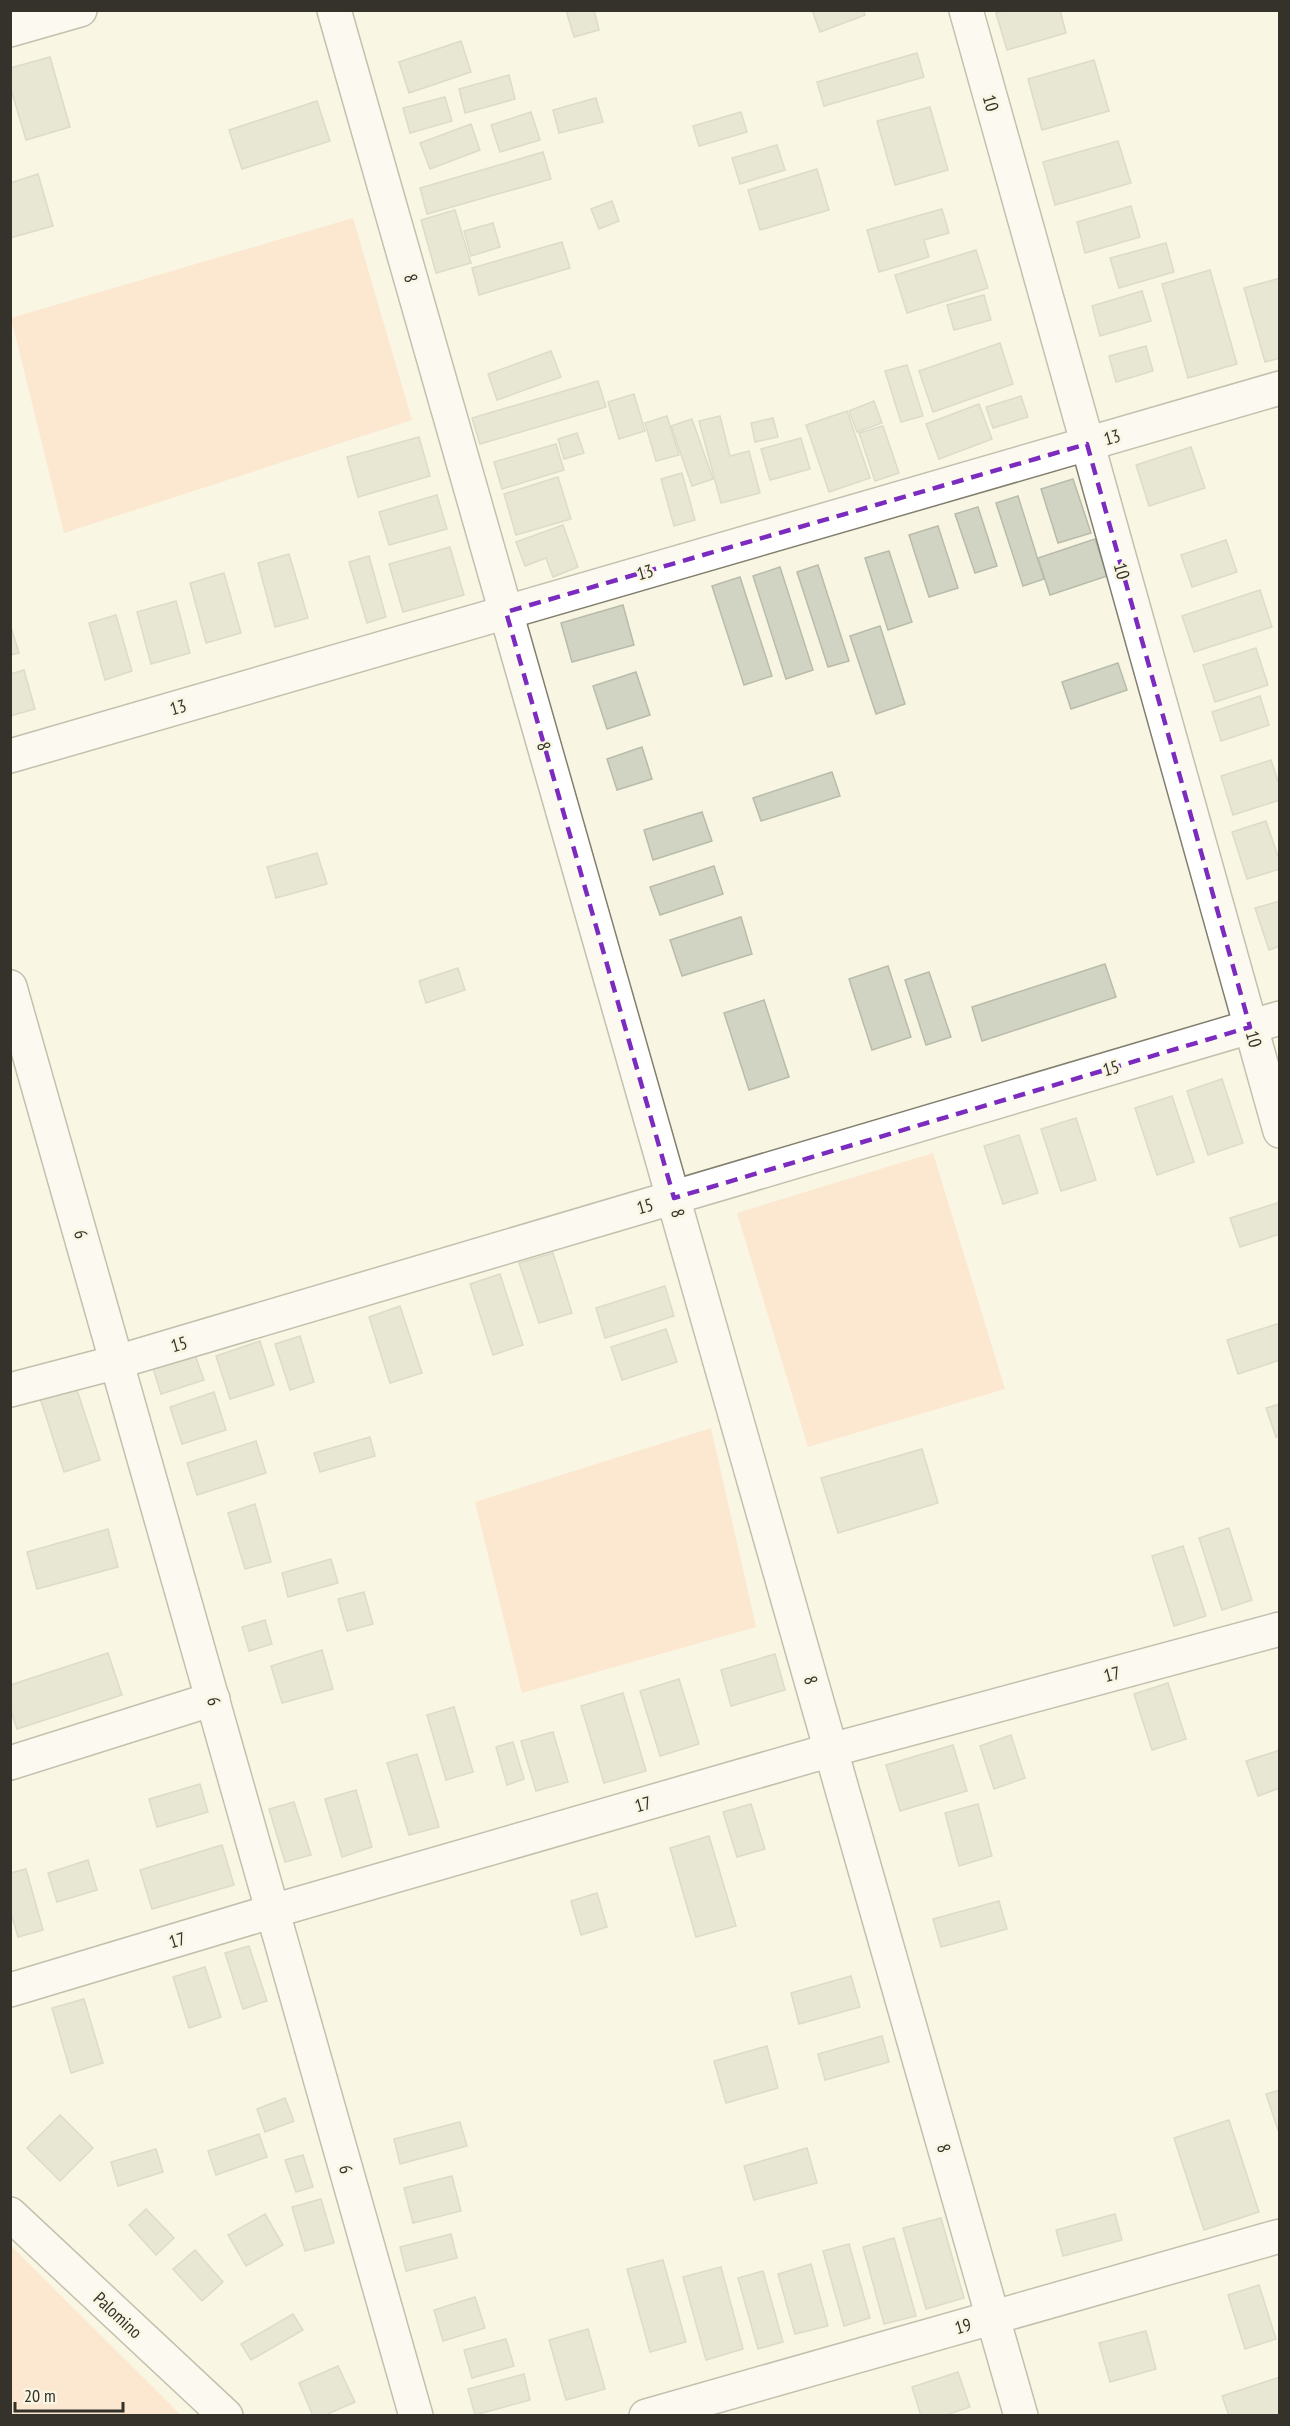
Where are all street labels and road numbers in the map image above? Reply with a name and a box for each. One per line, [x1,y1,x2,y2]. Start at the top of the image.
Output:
street label: 10 [978,92,1004,114]
street label: 8 [399,271,423,285]
street label: 13 [1101,424,1123,450]
street label: 13 [634,559,656,585]
street label: 10 [1109,560,1135,582]
street label: 13 [167,694,189,720]
street label: 8 [532,739,556,753]
street label: 10 [1241,1028,1267,1050]
street label: 15 [1100,1055,1122,1081]
street label: 15 [634,1193,656,1219]
street label: 8 [666,1206,690,1220]
street label: 6 [69,1227,93,1241]
street label: 15 [168,1331,190,1357]
street label: 17 [1101,1661,1123,1687]
street label: 8 [799,1673,823,1687]
street label: 6 [202,1694,226,1708]
street label: 17 [632,1791,654,1817]
street label: 17 [166,1927,188,1953]
street label: 8 [932,2141,956,2155]
street label: 6 [334,2162,358,2176]
street label: Palomino [89,2287,147,2343]
street label: 19 [952,2313,974,2339]

